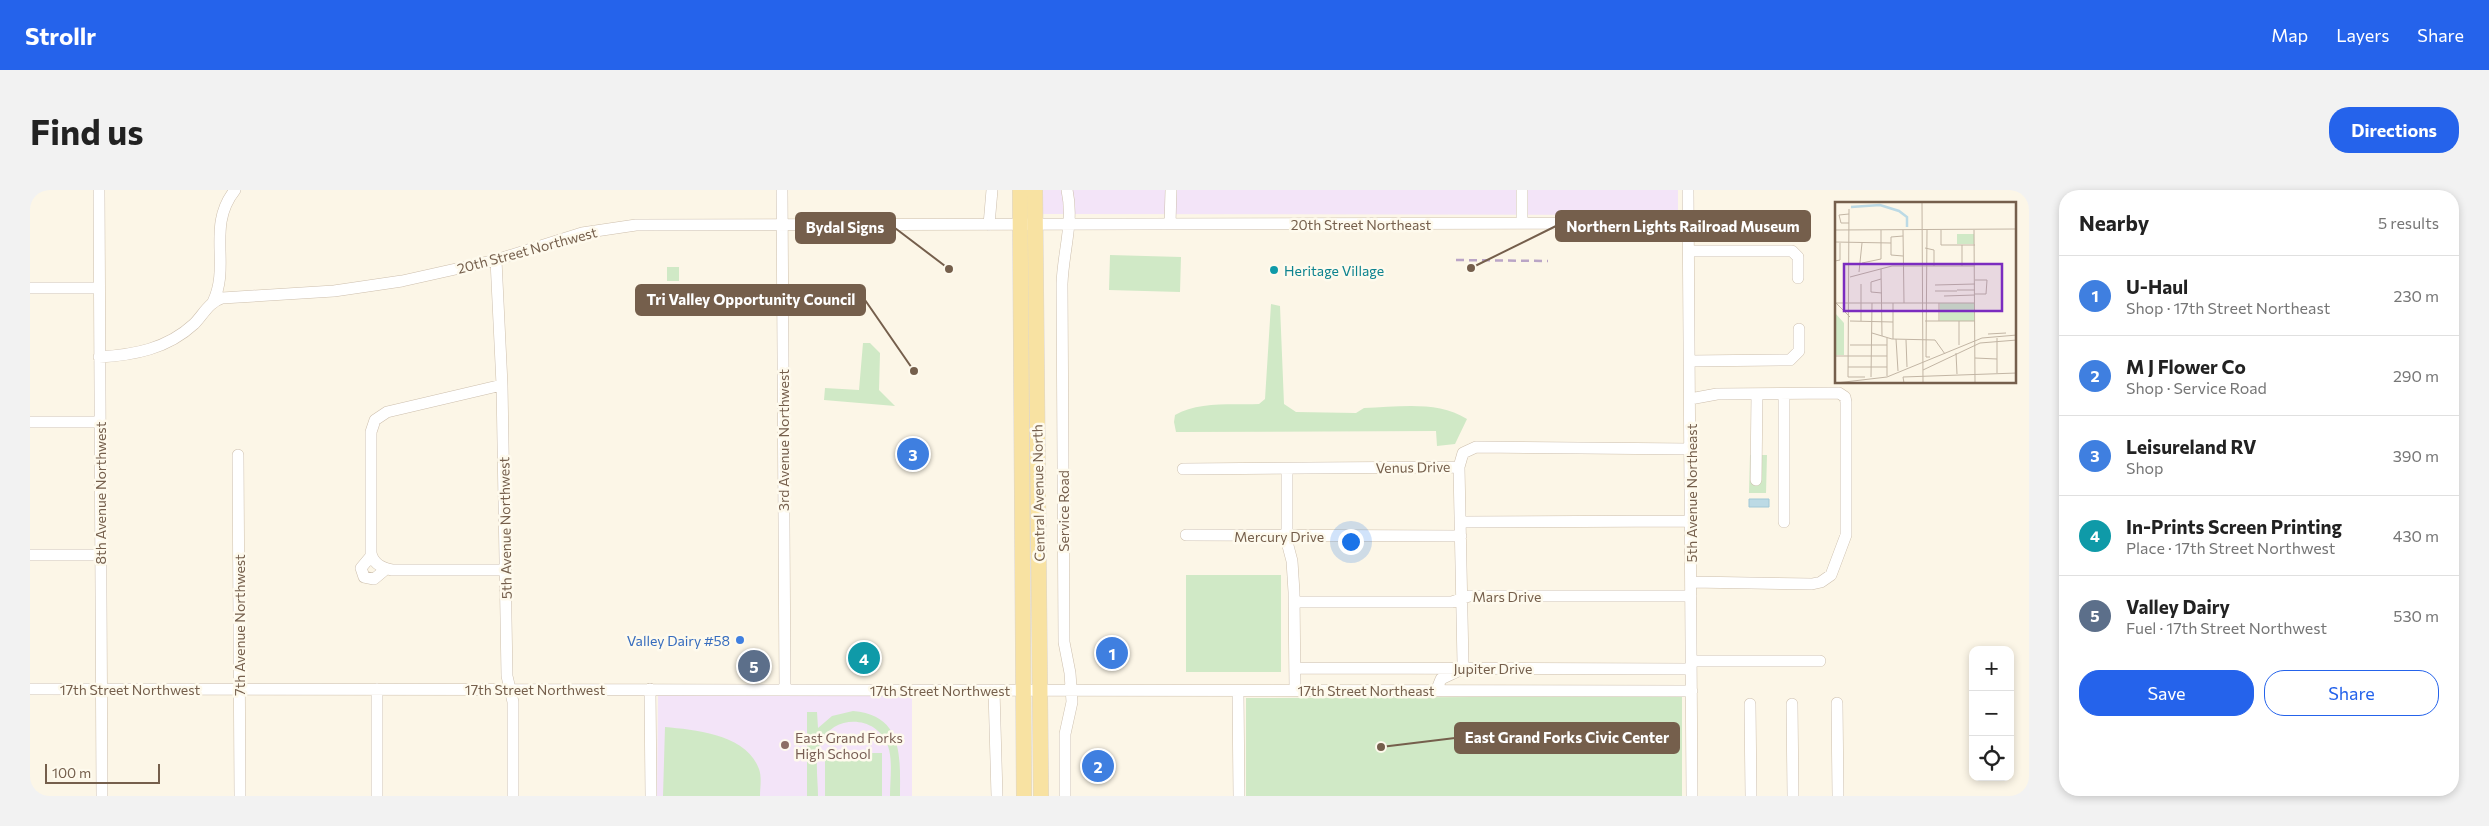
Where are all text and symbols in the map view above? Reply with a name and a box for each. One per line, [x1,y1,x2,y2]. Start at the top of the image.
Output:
text: Strollr [25,21,96,50]
text: Map [2271,24,2308,46]
text: Layers [2336,24,2389,46]
text: Share [2417,24,2464,46]
button: Directions [2329,107,2459,153]
text: Find us [30,109,144,152]
inset map [1835,202,2016,384]
text: Nearby [2079,210,2149,235]
callout: Northern Lights Railroad Museum [1556,211,1810,241]
callout: Bydal Signs [796,213,895,243]
text: 5 results [2378,213,2439,232]
street label: 20th Street Northeast [1291,216,1432,233]
text: Northern Lights Railroad Museum [1566,217,1800,235]
text: Bydal Signs [806,218,884,236]
street label: 20th Street Northwest [455,223,599,277]
place label: Heritage Village [1284,262,1384,279]
marker: Heritage Village [1268,264,1280,276]
text: U-Haul [2126,275,2188,298]
callout: Tri Valley Opportunity Council [636,285,865,315]
text: 1 [2091,286,2099,305]
text: 230 m [2394,286,2439,305]
text: Tri Valley Opportunity Council [647,290,855,308]
text: Shop · 17th Street Northeast [2126,298,2330,317]
text: M J Flower Co [2126,355,2246,378]
text: 2 [2090,366,2100,385]
text: 290 m [2393,366,2439,385]
street label: 3rd Avenue Northwest [775,369,792,511]
text: Shop · Service Road [2126,378,2267,397]
street label: 8th Avenue Northwest [92,421,109,564]
street label: 5th Avenue Northeast [1683,423,1700,562]
street label: Central Avenue North [1028,424,1048,562]
pin: 3 [897,435,929,473]
text: Leisureland RV [2126,435,2257,458]
text: 3 [2090,446,2100,465]
text: 390 m [2393,446,2439,465]
street label: 5th Avenue Northwest [495,456,515,599]
street label: Venus Drive [1375,458,1451,476]
text: Shop [2126,458,2164,477]
street label: Service Road [1055,470,1072,552]
text: In-Prints Screen Printing [2126,515,2342,538]
text: 4 [2090,526,2100,545]
text: 430 m [2393,526,2439,545]
street label: Mercury Drive [1234,528,1324,545]
your location [1338,529,1364,555]
text: Place · 17th Street Northwest [2126,538,2335,557]
street label: 7th Avenue Northwest [231,554,248,696]
street label: Mars Drive [1473,588,1541,605]
text: Valley Dairy [2126,595,2230,618]
text: 5 [2090,606,2100,625]
text: 530 m [2393,606,2439,625]
text: Fuel · 17th Street Northwest [2126,618,2327,637]
place label: Valley Dairy #58 [627,632,730,649]
marker: Valley Dairy #58 [734,634,746,646]
pin: 1 [1096,634,1128,672]
pin: 4 [848,639,880,677]
map controls [1969,646,2014,781]
button: + [1969,646,2014,691]
pin: 5 [738,647,770,685]
street label: Jupiter Drive [1454,660,1532,677]
button: Save [2079,670,2254,716]
button: Share [2264,670,2439,716]
street label: 17th Street Northwest [60,681,201,698]
street label: 17th Street Northwest [465,681,606,698]
street label: 17th Street Northwest [870,682,1011,699]
street label: 17th Street Northeast [1297,682,1435,699]
button: − [1969,691,2014,736]
callout: East Grand Forks Civic Center [1455,723,1679,753]
text: East Grand Forks Civic Center [1465,728,1669,746]
place label: East Grand Forks High School [795,729,903,762]
button: locate [1969,736,2014,781]
marker: East Grand Forks High School [779,739,791,751]
pin: 2 [1082,747,1114,785]
scale bar [45,761,160,784]
text: 100 m [52,764,91,781]

